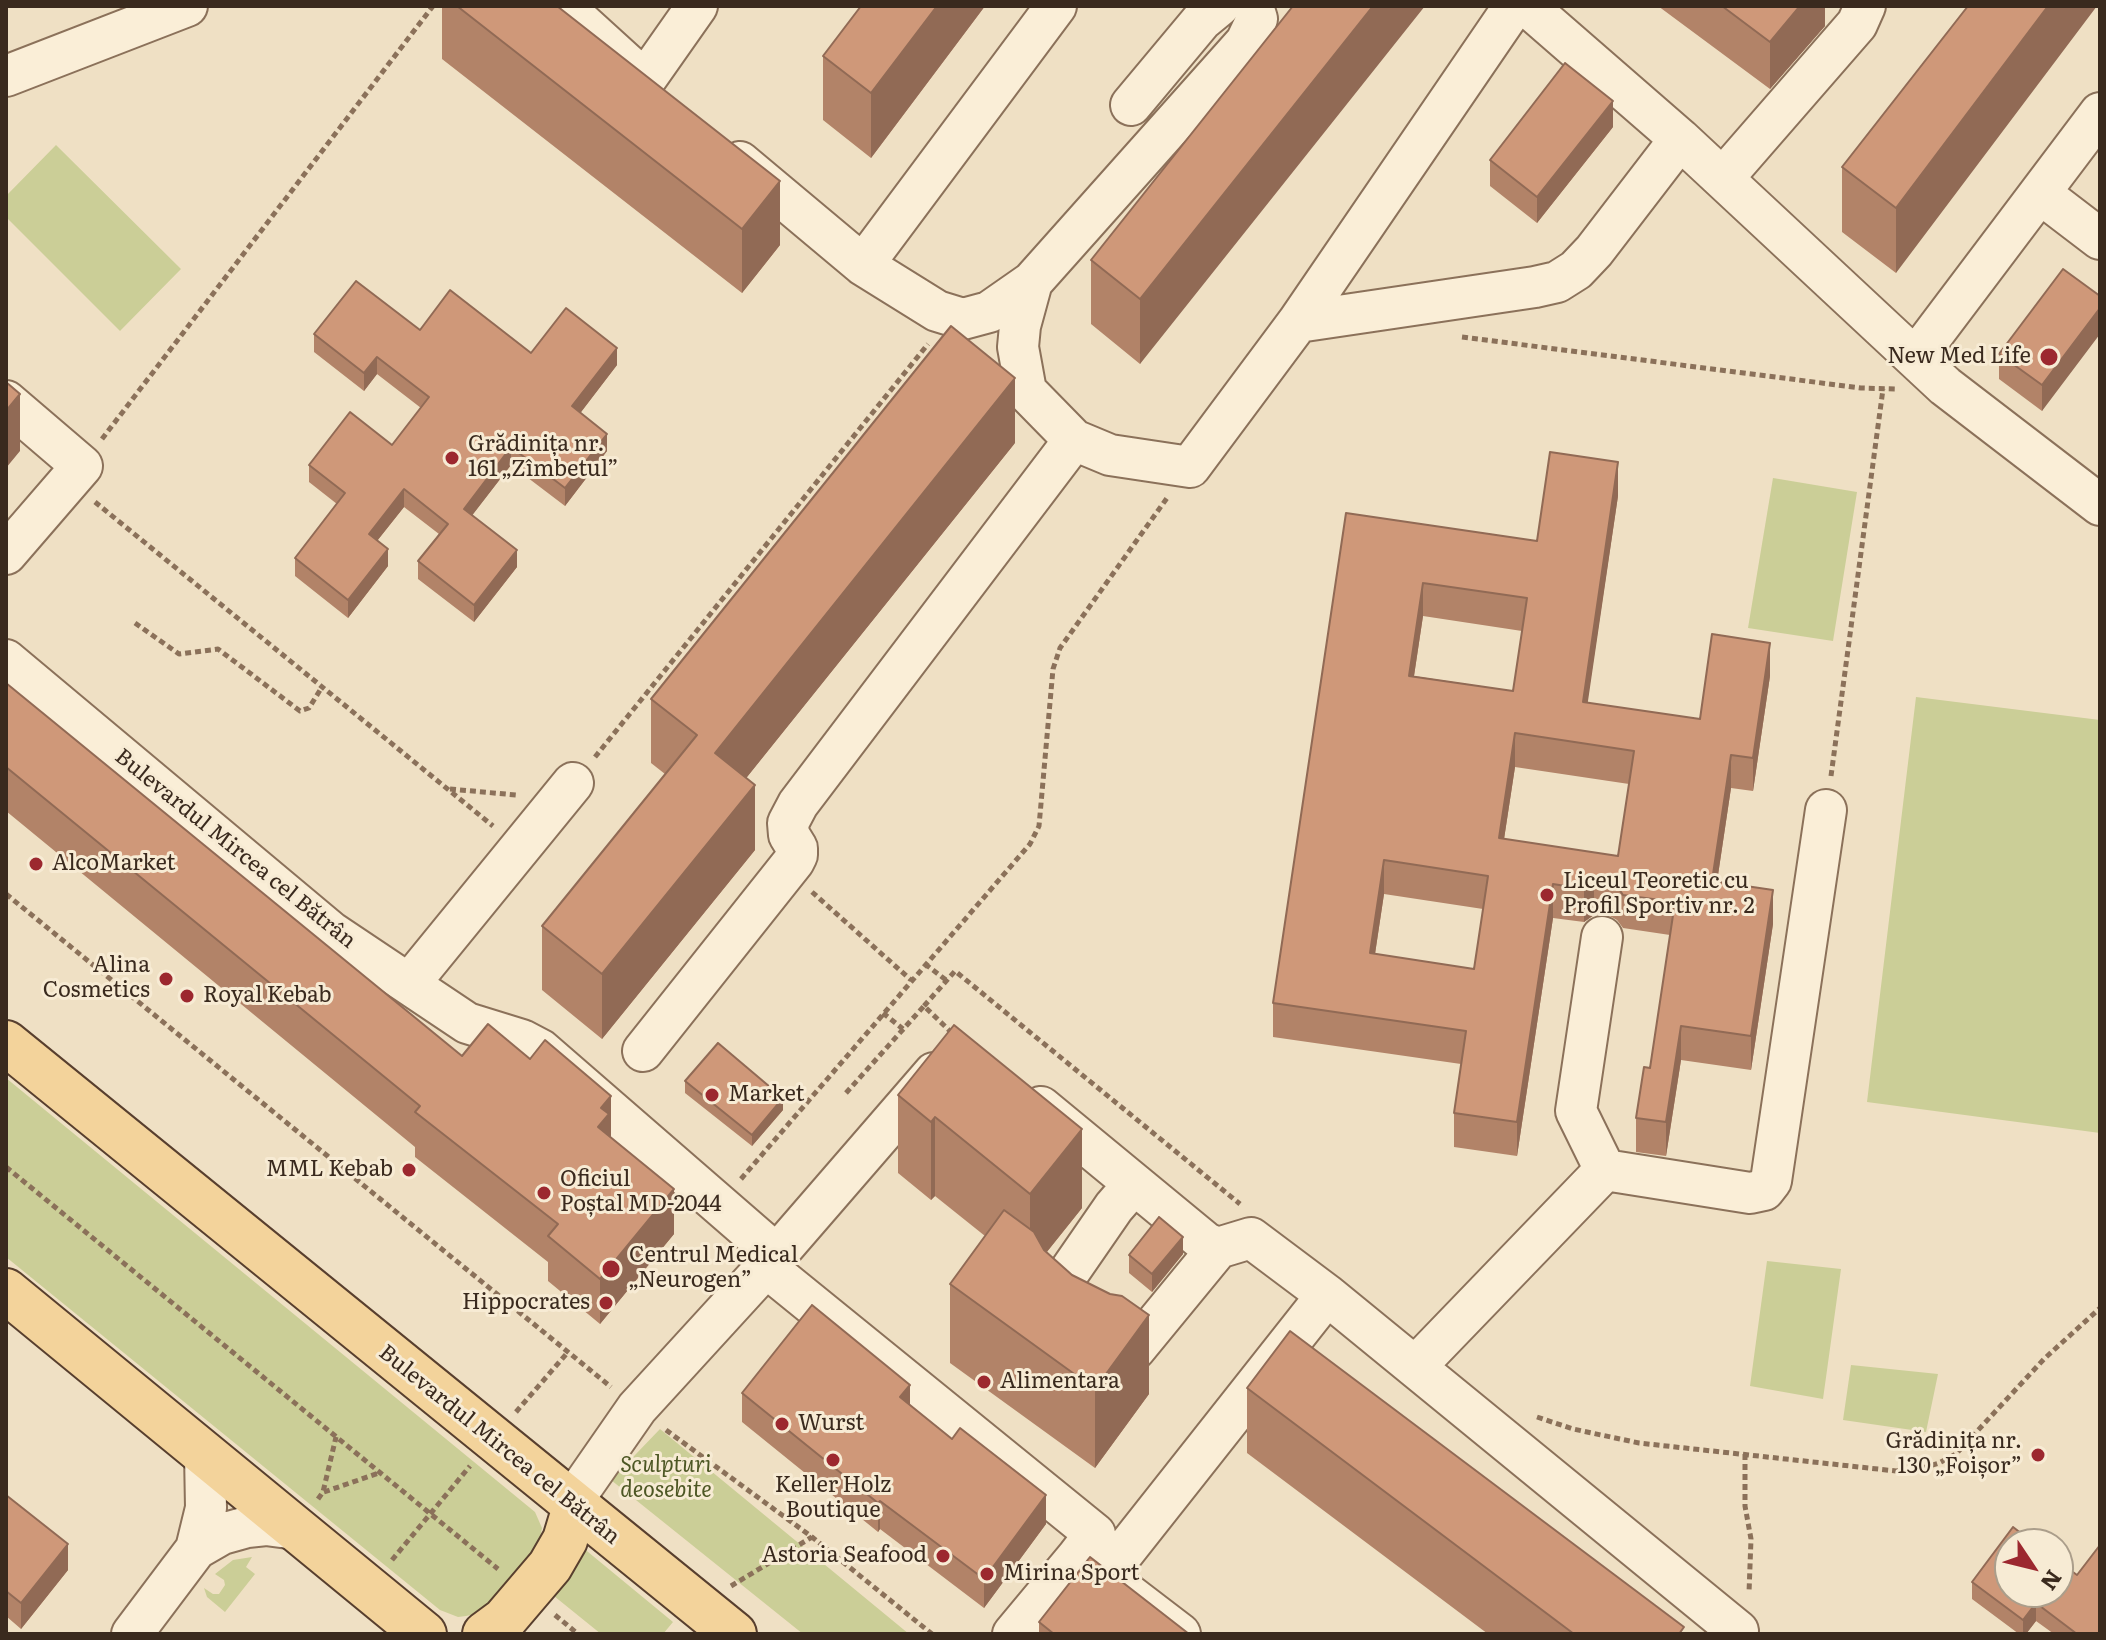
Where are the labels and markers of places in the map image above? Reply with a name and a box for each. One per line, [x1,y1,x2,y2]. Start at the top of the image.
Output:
place label: New Med Life [1887,344,2031,370]
marker: New Med Life [2038,346,2060,368]
place label: Grădinița nr. 161 „Zîmbetul” [468,432,619,484]
marker: Grădinița nr. 161 „Zîmbetul” [443,449,461,467]
place label: AlcoMarket [52,851,175,877]
marker: AlcoMarket [27,855,45,873]
place label: Liceul Teoretic cu Profil Sportiv nr. 2 [1563,869,1755,920]
marker: Liceul Teoretic cu Profil Sportiv nr. 2 [1538,886,1556,904]
place label: Alina Cosmetics [43,953,150,1004]
marker: Alina Cosmetics [157,970,175,988]
place label: Royal Kebab [203,983,332,1009]
marker: Royal Kebab [178,987,196,1005]
place label: Market [728,1082,804,1108]
marker: Market [703,1086,721,1104]
place label: MML Kebab [266,1157,393,1183]
marker: MML Kebab [400,1161,418,1179]
place label: Oficiul Poștal MD-2044 [560,1167,722,1218]
marker: Oficiul Poștal MD-2044 [535,1184,553,1202]
place label: Centrul Medical „Neurogen” [629,1243,798,1294]
marker: Centrul Medical „Neurogen” [600,1258,622,1280]
place label: Hippocrates [462,1290,590,1316]
marker: Hippocrates [597,1294,615,1312]
place label: Alimentara [1000,1369,1120,1395]
marker: Alimentara [975,1373,993,1391]
place label: Wurst [798,1411,864,1437]
marker: Wurst [773,1415,791,1433]
place label: Grădinița nr. 130 „Foișor” [1885,1429,2022,1480]
marker: Grădinița nr. 130 „Foișor” [2029,1446,2047,1464]
marker: Keller Holz Boutique [824,1451,842,1469]
place label: Keller Holz Boutique [775,1473,891,1524]
place label: Astoria Seafood [762,1543,927,1569]
marker: Astoria Seafood [934,1547,952,1565]
place label: Mirina Sport [1003,1561,1139,1587]
marker: Mirina Sport [978,1565,996,1583]

